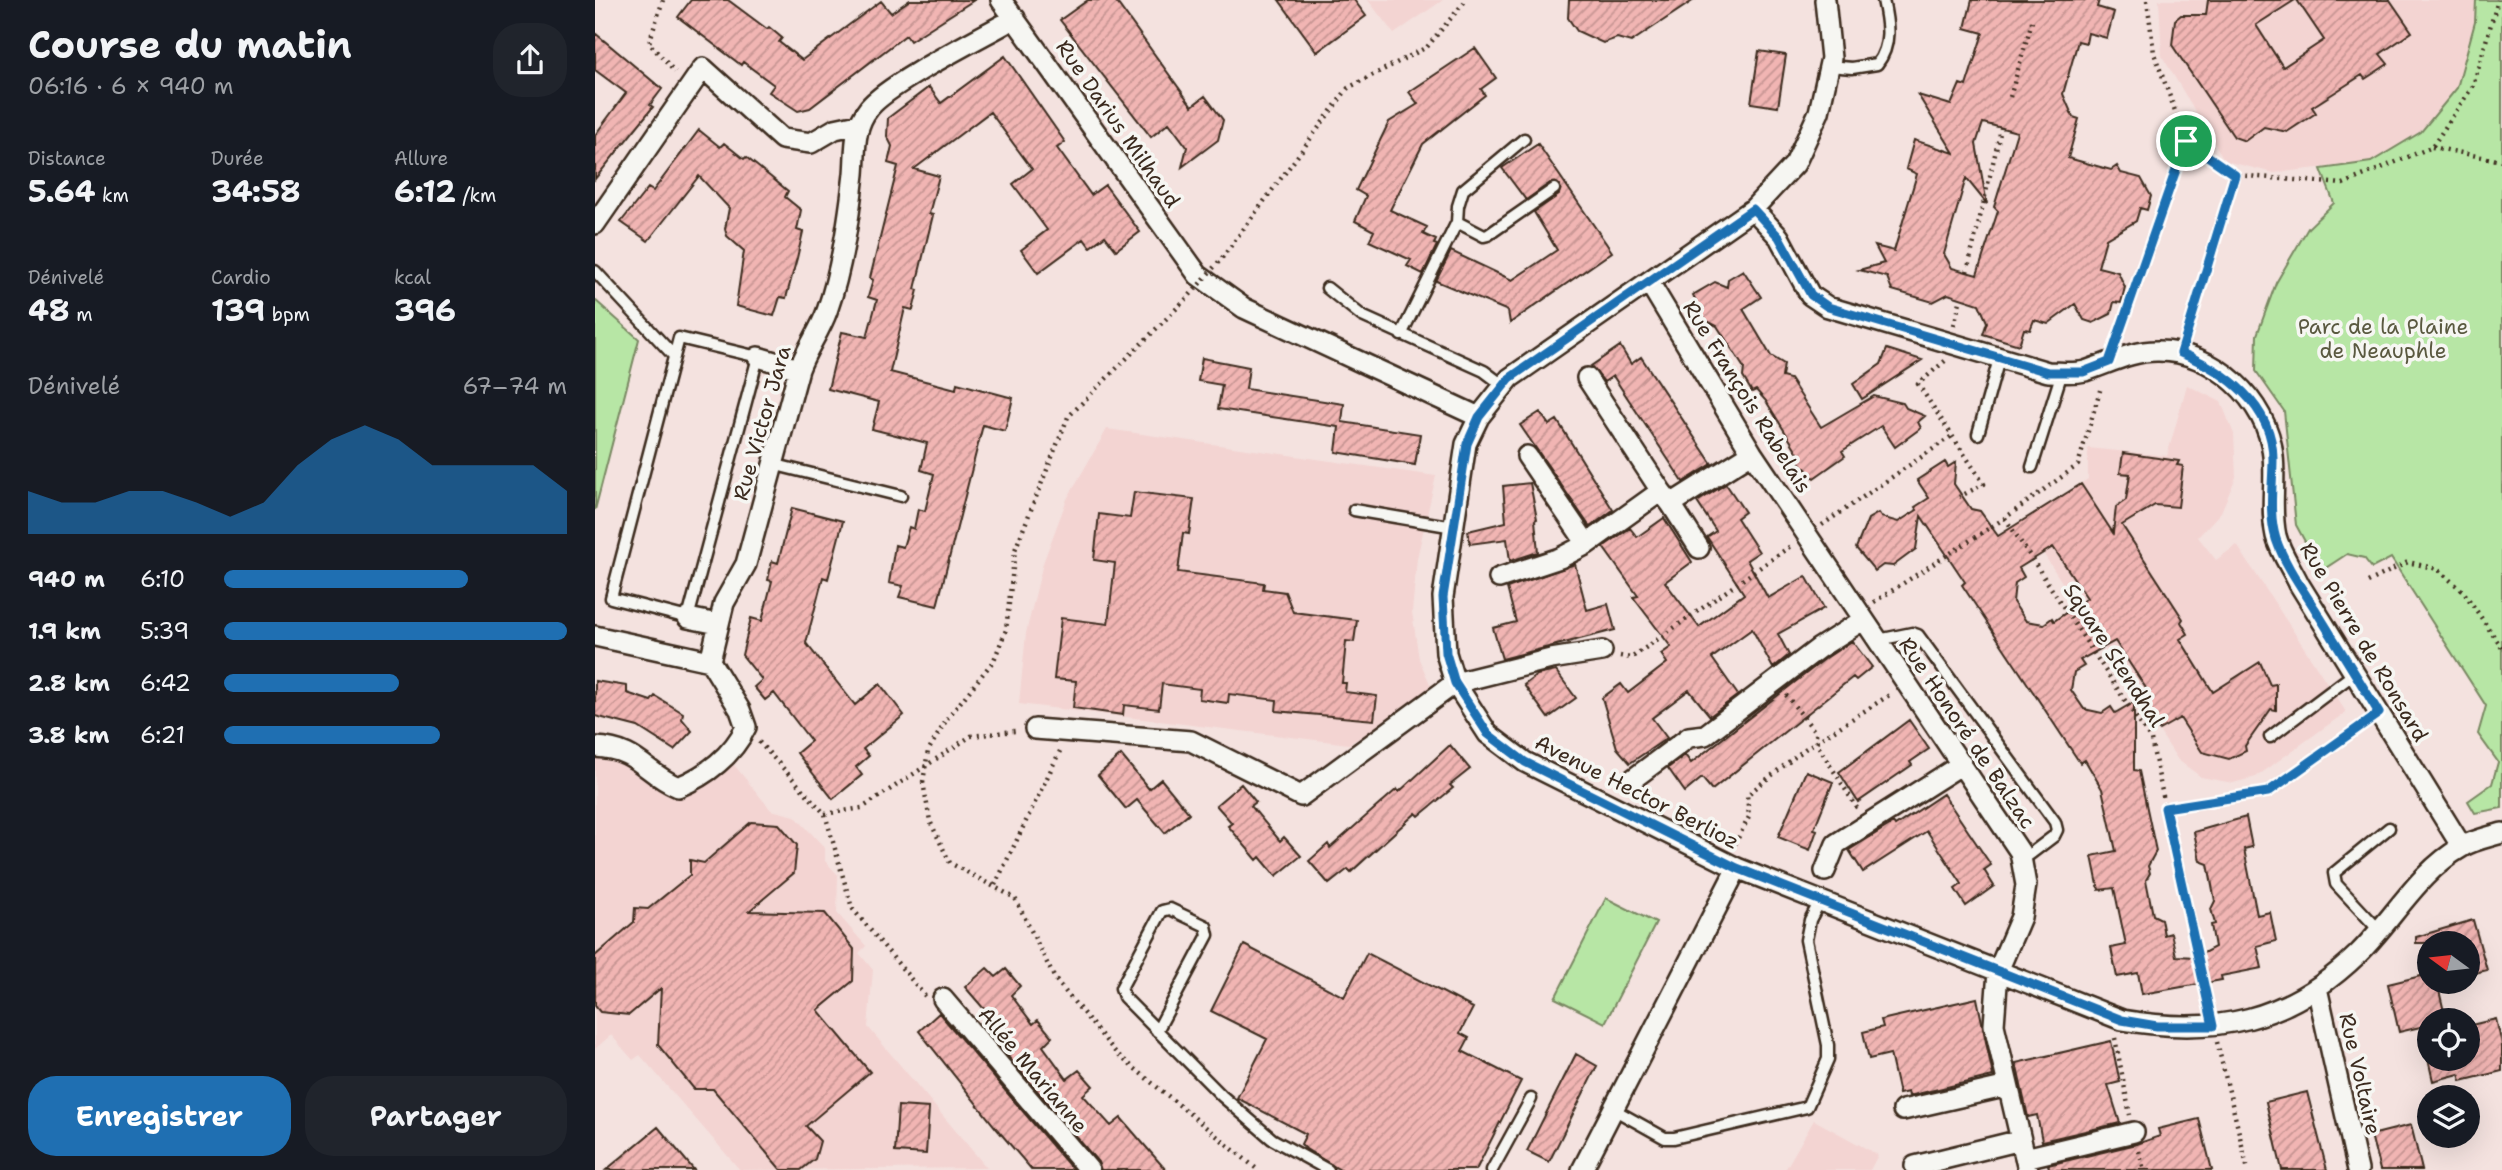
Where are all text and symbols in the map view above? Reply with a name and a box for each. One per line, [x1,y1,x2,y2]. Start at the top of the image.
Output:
text: Course du matin [28,19,352,70]
button: share [493,23,567,97]
street label: Rue Darius Milhaud [1049,35,1187,213]
text: 06:16 · 6 × 940 m [28,71,233,101]
pin [2156,111,2216,171]
icon: arrive [2167,122,2205,160]
text: Distance [28,146,106,171]
text: Durée [211,146,264,171]
text: Allure [394,146,448,171]
text: 5.64 [28,171,96,212]
text: 34:58 [211,171,301,212]
text: 6:12 [394,171,456,212]
text: km [96,183,129,208]
text: /km [456,183,496,208]
text: Dénivelé [28,265,104,290]
text: Cardio [211,265,271,290]
text: kcal [394,265,431,290]
text: 48 [28,290,70,331]
text: 139 [211,290,265,331]
text: 396 [394,290,456,331]
street label: Rue François Rabelais [1676,295,1818,499]
text: m [70,302,93,327]
text: bpm [265,302,310,327]
park label: Parc de la Plaine de Neauphle [2298,313,2468,365]
street label: Rue Victor Jara [727,342,797,504]
text: Dénivelé [28,371,120,401]
text: 67–74 m [462,371,567,401]
street label: Rue Pierre de Ronsard [2293,537,2435,747]
text: 940 m [28,564,105,594]
text: 6:10 [140,564,185,594]
street label: Square Stendhal [2057,578,2171,733]
text: 1.9 km [28,616,101,646]
text: 5:39 [140,616,189,646]
street label: Rue Honoré de Balzac [1892,632,2042,834]
text: 2.8 km [28,668,110,698]
text: 6:42 [140,668,191,698]
text: 3.8 km [28,720,109,750]
text: 6:21 [140,720,185,750]
street label: Avenue Hector Berlioz [1530,728,1744,856]
north arrow [2417,931,2480,994]
map controls [2417,931,2480,1148]
street label: Allée Marianne [972,1001,1094,1139]
button: locate [2417,1008,2480,1071]
street label: Rue Voltaire [2332,1010,2388,1138]
button: Enregistrer [28,1076,291,1156]
button: Partager [305,1076,567,1156]
button: layers [2417,1085,2480,1148]

